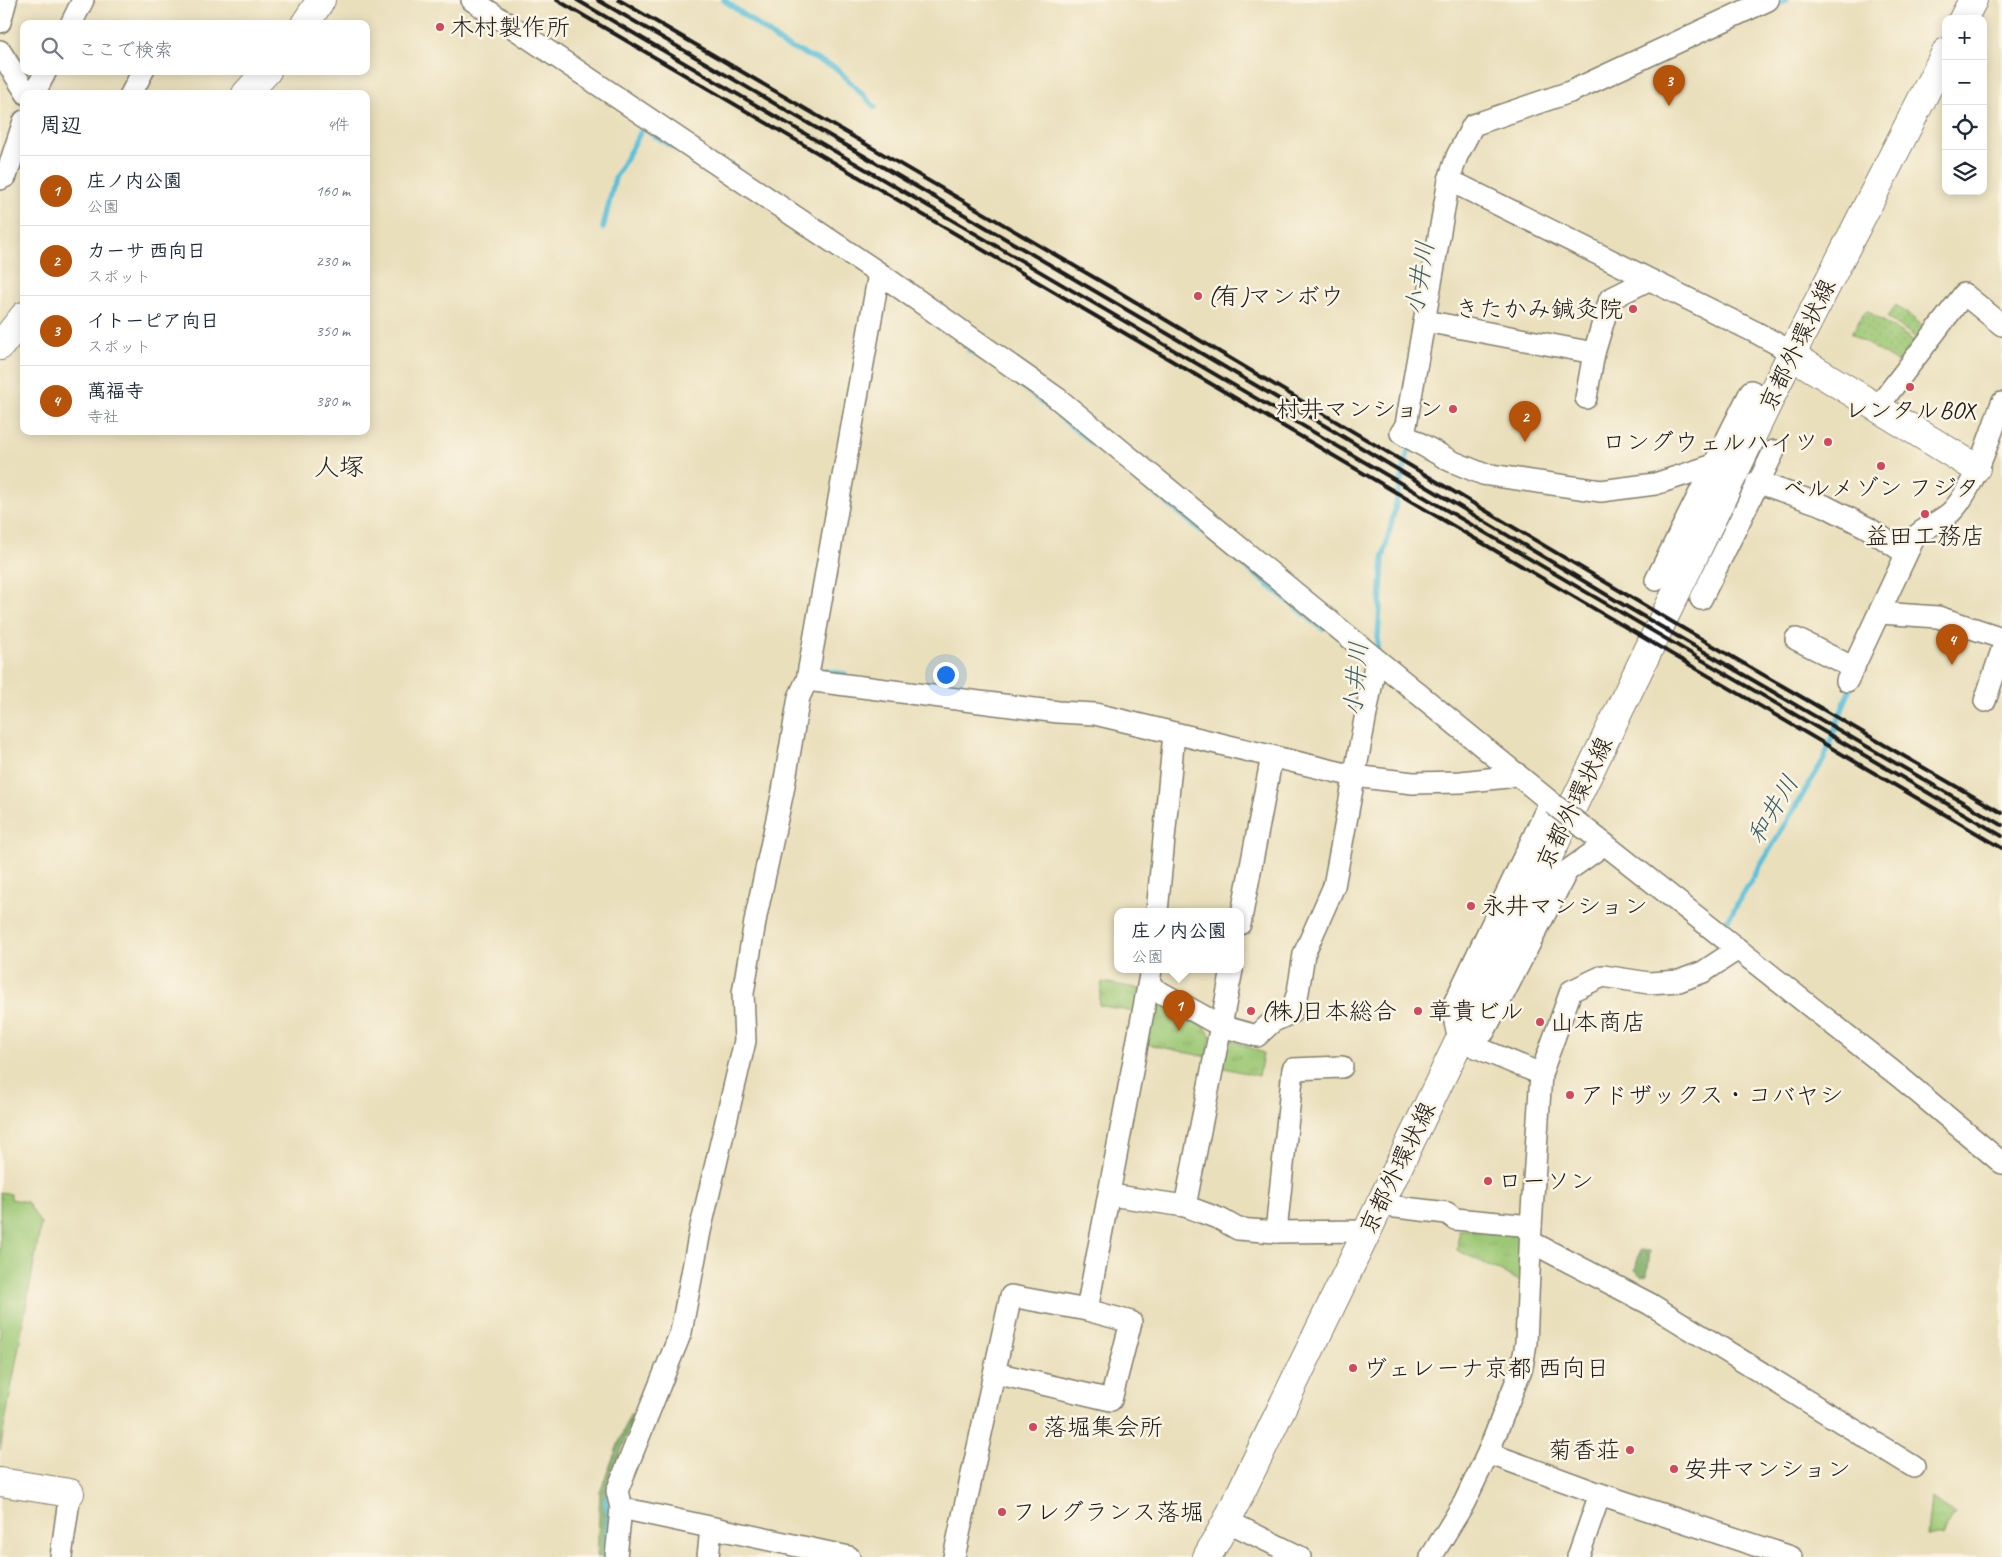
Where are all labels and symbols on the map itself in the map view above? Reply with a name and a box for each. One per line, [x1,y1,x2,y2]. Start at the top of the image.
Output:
place label: 木村製作所 [450,12,570,42]
marker: 木村製作所 [434,21,446,33]
pin: 3 [1653,65,1685,106]
water label: 小井川 [1398,239,1442,318]
street label: 京都外環状線 [1752,274,1842,416]
place label: (有)マンボウ [1208,281,1344,311]
marker: (有)マンボウ [1192,290,1204,302]
place label: きたかみ鍼灸院 [1455,294,1623,324]
marker: きたかみ鍼灸院 [1627,303,1639,315]
marker: レンタルBOX [1904,381,1916,393]
place label: 村井マンション [1276,394,1443,424]
place label: レンタルBOX [1845,395,1978,425]
pin: 2 [1509,401,1541,442]
marker: 村井マンション [1447,403,1459,415]
place label: ロングウェルハイツ [1602,427,1818,457]
marker: ロングウェルハイツ [1822,436,1834,448]
district label: 人塚 [314,451,364,483]
marker: ベルメゾン フジタ [1875,460,1887,472]
place label: ベルメゾン フジタ [1783,473,1979,503]
marker: 益田工務店 [1919,508,1931,520]
place label: 益田工務店 [1865,521,1985,551]
pin: 4 [1936,624,1968,665]
water label: 小井川 [1337,640,1375,718]
your location [933,662,959,688]
street label: 京都外環状線 [1529,732,1619,874]
water label: 和井川 [1740,769,1806,850]
place label: 永井マンション [1481,891,1648,921]
marker: 永井マンション [1465,900,1477,912]
pin: 1 [1163,990,1195,1031]
place label: (株)日本総合 [1261,996,1397,1026]
place label: 章貴ビル [1428,996,1524,1026]
marker: (株)日本総合 [1245,1005,1257,1017]
marker: 章貴ビル [1412,1005,1424,1017]
place label: 山本商店 [1550,1007,1646,1037]
marker: 山本商店 [1534,1016,1546,1028]
place label: アドザックス・コバヤシ [1580,1080,1844,1110]
marker: アドザックス・コバヤシ [1564,1089,1576,1101]
street label: 京都外環状線 [1352,1097,1442,1239]
place label: ローソン [1498,1166,1594,1196]
marker: ローソン [1482,1175,1494,1187]
place label: ヴェレーナ京都 西向日 [1363,1353,1610,1383]
marker: ヴェレーナ京都 西向日 [1347,1362,1359,1374]
place label: 落堀集会所 [1043,1412,1163,1442]
marker: 落堀集会所 [1027,1421,1039,1433]
place label: 菊香荘 [1548,1435,1620,1465]
marker: 菊香荘 [1624,1444,1636,1456]
place label: 安井マンション [1684,1454,1851,1484]
marker: 安井マンション [1668,1463,1680,1475]
place label: フレグランス落堀 [1012,1497,1204,1527]
marker: フレグランス落堀 [996,1506,1008,1518]

